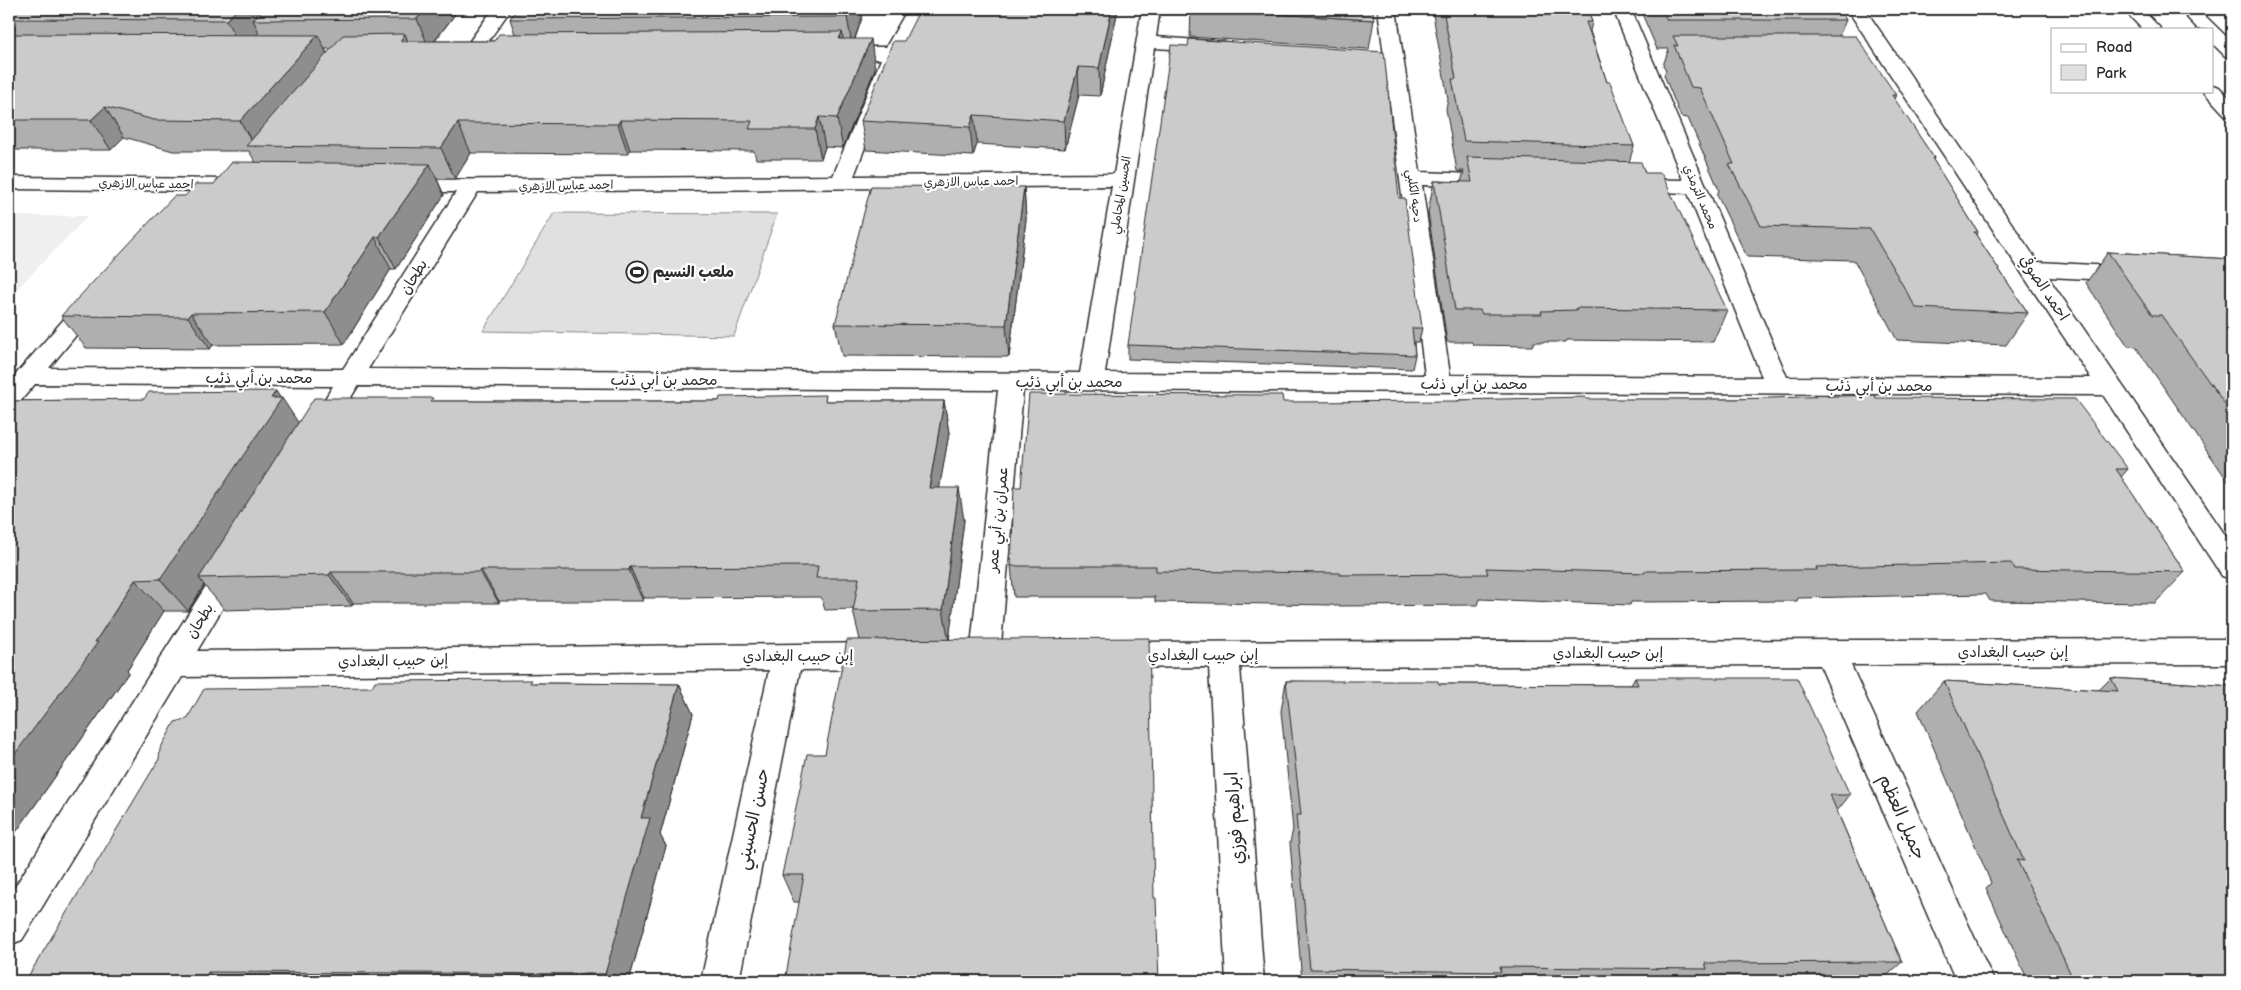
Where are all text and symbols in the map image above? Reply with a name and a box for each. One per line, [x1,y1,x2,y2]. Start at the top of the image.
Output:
legend [2051,28,2214,92]
text: Road [2096,38,2132,57]
text: Park [2096,64,2127,83]
street label: الحسين المحاملي [1107,155,1138,236]
street label: محمد الترمذي [1679,162,1720,232]
street label: دحيه الكلبي [1400,168,1425,224]
street label: احمد عباس الازهري [923,174,1019,191]
street label: احمد عباس الازهري [98,176,194,193]
street label: احمد عباس الازهري [518,178,614,195]
street label: احمد الصوفي [2015,251,2074,325]
street label: بطحان [396,256,432,298]
sports icon: ملعب النسيم [625,260,649,284]
place label: ملعب النسيم [653,263,734,283]
street label: محمد بن أبي ذئب [206,369,312,391]
street label: محمد بن أبي ذئب [611,371,717,393]
street label: محمد بن أبي ذئب [1016,373,1122,395]
street label: محمد بن أبي ذئب [1421,375,1527,397]
street label: محمد بن أبي ذئب [1826,377,1932,399]
street label: عمران بن أبي عمر [983,465,1016,575]
street label: بطحان [182,600,218,642]
street label: إبن حبيب البغدادي [1958,643,2068,663]
street label: إبن حبيب البغدادي [1553,644,1663,664]
street label: إبن حبيب البغدادي [1148,646,1258,666]
street label: إبن حبيب البغدادي [743,647,853,667]
street label: إبن حبيب البغدادي [338,651,449,672]
street label: حسن الحسيني [732,766,779,873]
street label: ابراهيم فوزي [1221,771,1252,865]
street label: جميل العظم [1871,771,1930,864]

